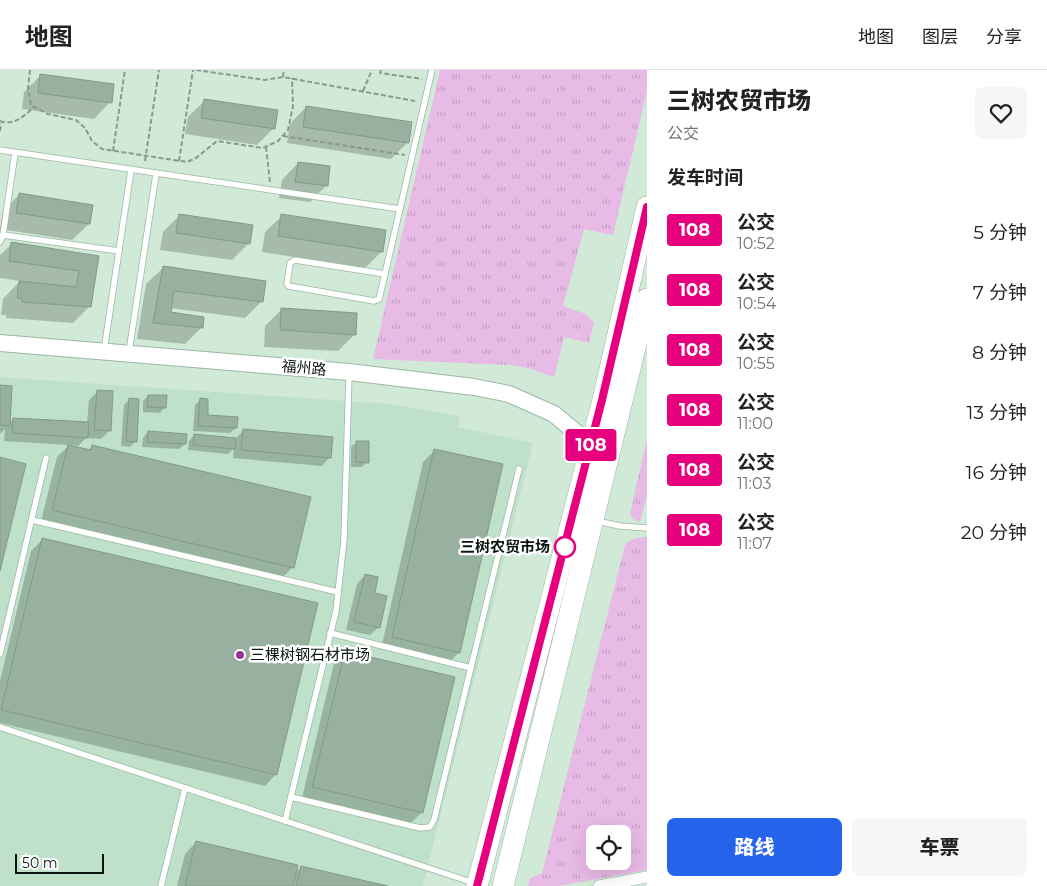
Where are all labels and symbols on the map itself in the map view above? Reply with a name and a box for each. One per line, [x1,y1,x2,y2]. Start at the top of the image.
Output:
street label: 福州路 [281,356,327,379]
line badge: 108 [562,429,620,461]
marker: 三树农贸市场 [554,536,576,558]
place label: 三树农贸市场 [460,537,550,556]
place label: 三棵树钢石材市场 [250,645,370,664]
marker: 三棵树钢石材市场 [234,649,246,661]
scale bar [15,851,104,874]

